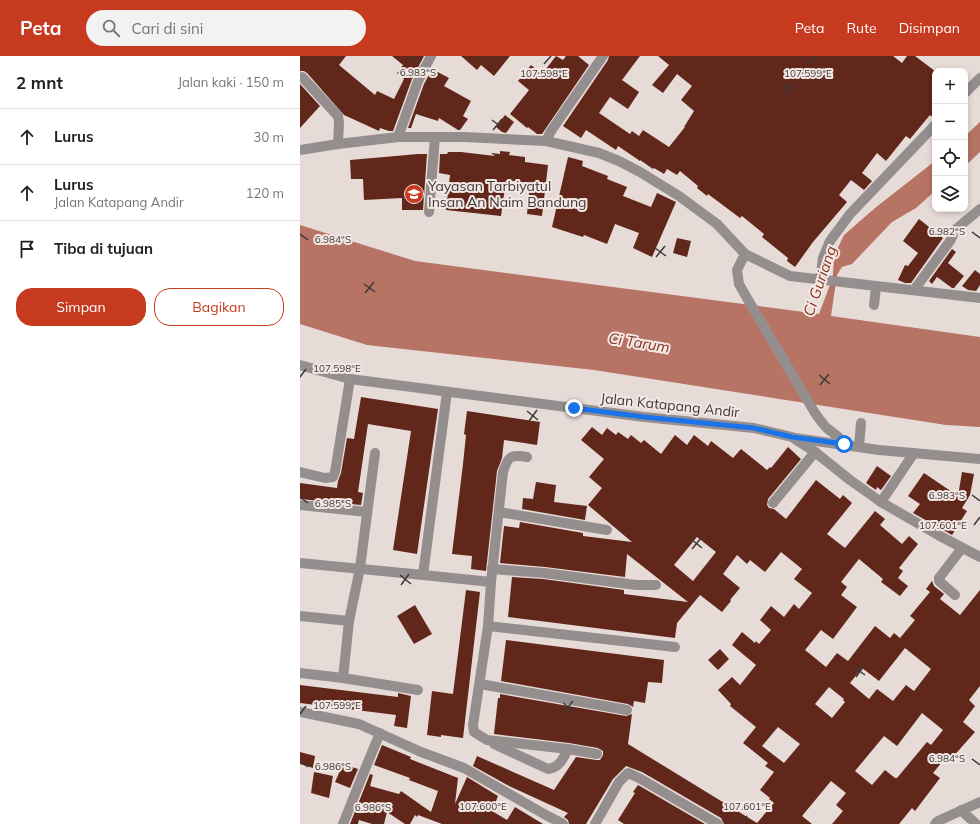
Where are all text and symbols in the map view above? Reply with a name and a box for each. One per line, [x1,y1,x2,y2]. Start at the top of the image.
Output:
search box [86,10,366,46]
text: Peta [20,16,62,40]
icon: search [100,17,122,39]
text: Cari di sini [132,19,203,38]
text: Peta [795,19,824,37]
text: Rute [846,19,877,37]
text: Disimpan [899,19,960,37]
text: 6.983°S [400,66,436,79]
text: 107.598°E [520,67,568,80]
text: 107.599°E [784,67,832,80]
map controls [932,68,968,212]
button: + [932,68,968,104]
text: 2 mnt [16,72,63,93]
text: Jalan kaki · 150 m [178,74,284,90]
button: − [932,104,968,140]
icon: ahead [16,126,38,148]
text: Lurus [54,127,94,146]
text: 30 m [254,129,284,145]
button: locate [932,140,968,176]
text: Lurus [54,175,94,194]
button: layers [932,176,968,212]
place label: Yayasan Tarbiyatul Insan An Naim Bandung [427,177,587,211]
icon: ahead [16,182,38,204]
school or university icon: Yayasan Tarbiyatul Insan An Naim Bandung [403,183,425,205]
text: 120 m [246,185,284,201]
text: Jalan Katapang Andir [54,194,184,210]
text: 6.982°S [929,225,965,238]
text: 6.984°S [315,233,351,246]
icon: arrive [16,238,38,260]
text: Tiba di tujuan [54,239,153,258]
water label: Ci Guriang [799,243,840,319]
button: Simpan [16,288,146,326]
button: Bagikan [154,288,284,326]
water label: Ci Tarum [607,328,671,357]
text: 107.598°E [313,362,361,375]
street label: Jalan Katapang Andir [600,389,741,421]
route end [565,399,583,417]
route start [835,435,853,453]
text: 6.983°S [929,489,965,502]
text: 6.985°S [315,497,351,510]
text: 107.601°E [919,519,967,532]
text: 107.599°E [313,699,361,712]
text: 6.984°S [929,752,965,765]
text: 6.986°S [315,760,351,773]
text: 107.600°E [459,800,507,813]
text: 107.601°E [723,800,771,813]
text: 6.986°S [355,801,391,814]

